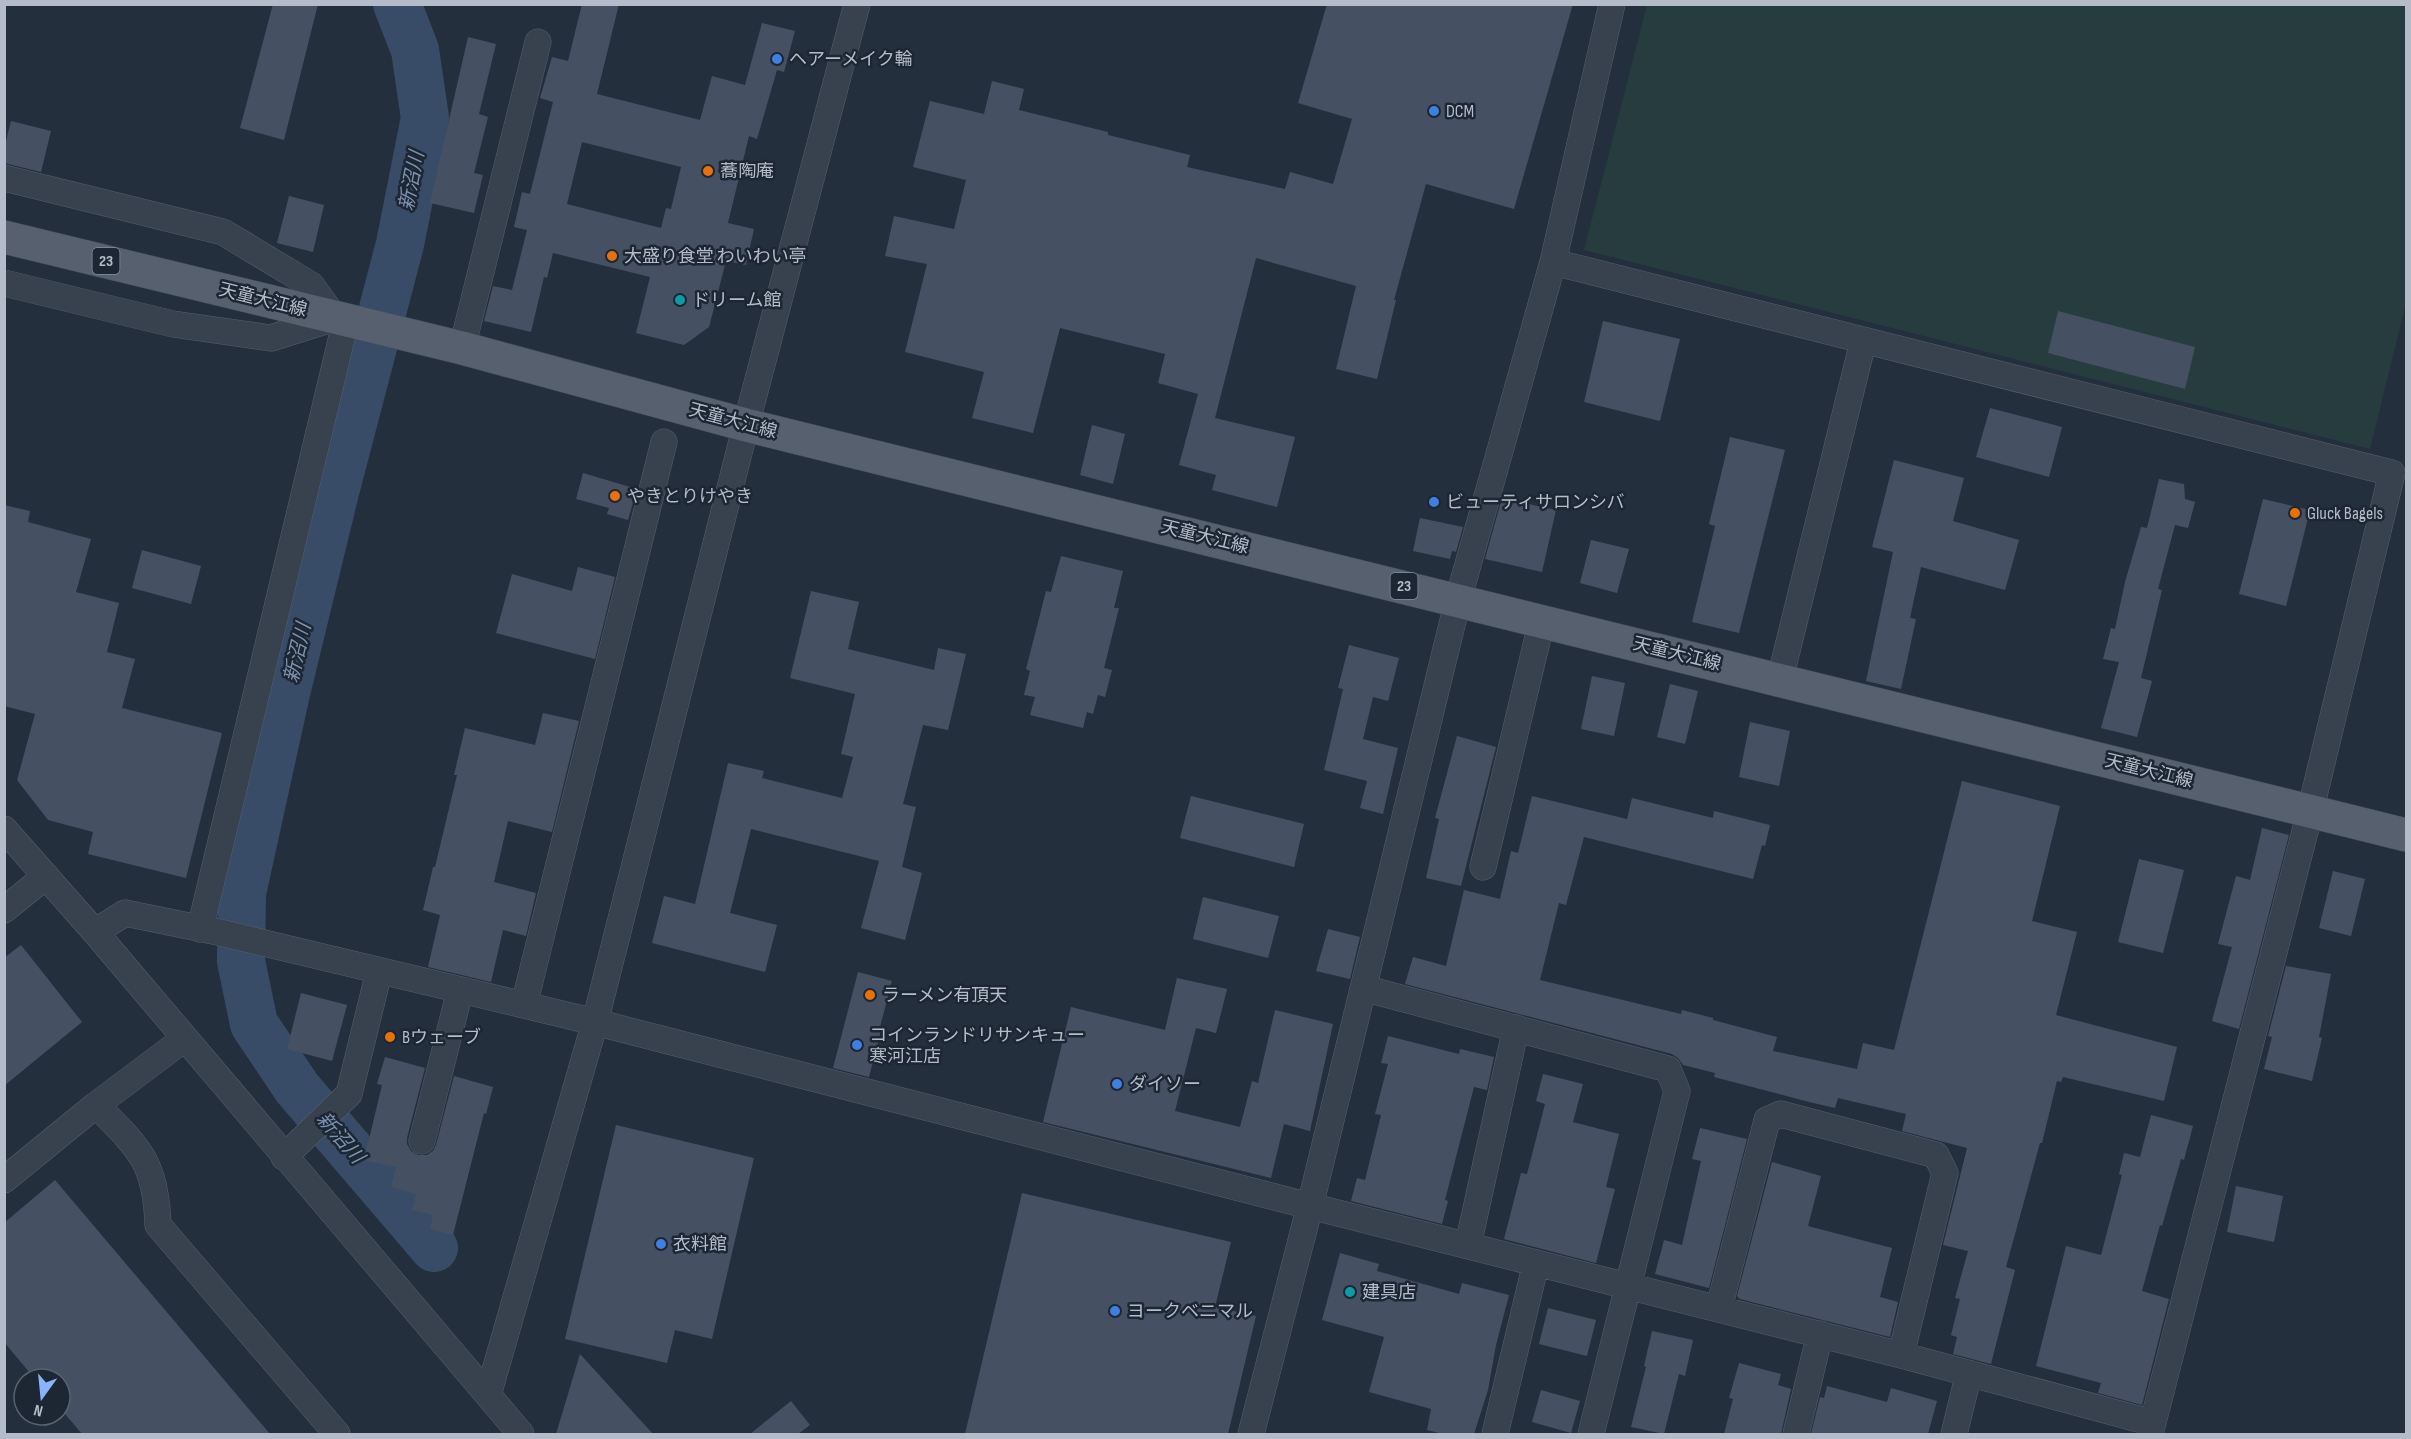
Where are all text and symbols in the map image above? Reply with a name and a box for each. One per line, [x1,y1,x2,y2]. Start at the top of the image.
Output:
place label: ヘアーメイク輪 [789,49,913,70]
marker: ヘアーメイク輪 [770,52,784,66]
place label: DCM [1446,101,1474,122]
marker: DCM [1427,104,1441,118]
water label: 新沼川 [394,147,430,213]
place label: 蕎陶庵 [720,161,774,182]
marker: 蕎陶庵 [701,164,715,178]
place label: 大盛り食堂 わいわい亭 [624,246,807,267]
road number: 23 [92,248,120,274]
marker: 大盛り食堂 わいわい亭 [605,249,619,263]
street label: 天童大江線 [217,279,309,321]
place label: ドリーム館 [692,290,781,311]
marker: ドリーム館 [673,293,687,307]
street label: 天童大江線 [687,399,779,443]
place label: やきとりけやき [627,486,753,507]
marker: やきとりけやき [608,489,622,503]
place label: ビューティサロンシバ [1446,492,1624,513]
marker: ビューティサロンシバ [1427,495,1441,509]
place label: Gluck Bagels [2307,503,2383,524]
marker: Gluck Bagels [2288,506,2302,520]
street label: 天童大江線 [1159,516,1251,558]
road number: 23 [1390,573,1418,599]
water label: 新沼川 [280,619,317,685]
street label: 天童大江線 [1631,633,1723,675]
street label: 天童大江線 [2103,750,2195,792]
place label: ラーメン有頂天 [882,985,1007,1006]
marker: ラーメン有頂天 [863,988,877,1002]
place label: コインランドリサンキュー 寒河江店 [869,1025,1085,1067]
place label: Bウェーブ [402,1027,481,1048]
marker: Bウェーブ [383,1030,397,1044]
marker: コインランドリサンキュー 寒河江店 [850,1038,864,1052]
place label: ダイソー [1129,1074,1201,1095]
marker: ダイソー [1110,1077,1124,1091]
water label: 新沼川 [311,1107,370,1170]
place label: 衣料館 [673,1234,727,1255]
marker: 衣料館 [654,1237,668,1251]
place label: 建具店 [1362,1282,1416,1303]
marker: 建具店 [1343,1285,1357,1299]
place label: ヨークベニマル [1127,1301,1253,1322]
marker: ヨークベニマル [1108,1304,1122,1318]
north arrow [12,1367,72,1427]
text: N [32,1400,45,1420]

